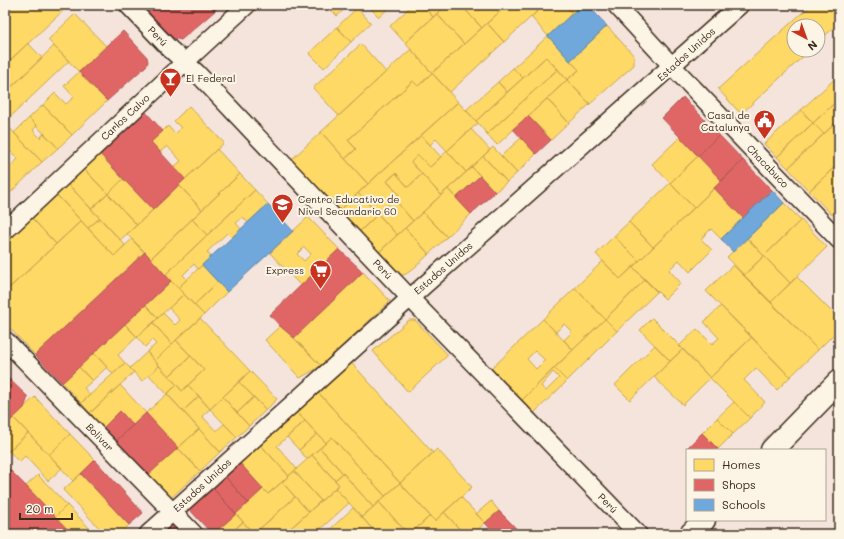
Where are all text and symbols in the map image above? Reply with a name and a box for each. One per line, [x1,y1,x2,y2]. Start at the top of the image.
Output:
north arrow [786,18,826,58]
street label: Perú [145,23,171,49]
street label: Estados Unidos [654,24,718,84]
text: N [805,38,821,54]
bar icon: El Federal [157,65,183,98]
place label: El Federal [186,71,236,85]
street label: Carlos Calvo [98,91,152,143]
place label: Casal de Catalunya [701,108,750,134]
public building icon: Casal de Catalunya [752,108,778,141]
street label: Chacabuco [744,141,792,191]
school or university icon: Centro Educativo de Nivel Secundario 60 [270,192,296,225]
place label: Centro Educativo de Nivel Secundario 60 [298,192,399,218]
street label: Estados Unidos [411,238,476,298]
street label: Perú [370,256,396,282]
supermarket icon: Express [307,257,333,290]
place label: Express [266,263,304,277]
street label: Bolívar [83,420,117,454]
legend [686,449,826,521]
street label: Estados Unidos [170,455,234,515]
text: Homes [722,456,761,472]
text: Shops [722,476,756,492]
street label: Perú [595,490,621,516]
scale bar [20,495,72,521]
text: Schools [722,496,766,512]
text: 20 m [26,500,54,516]

